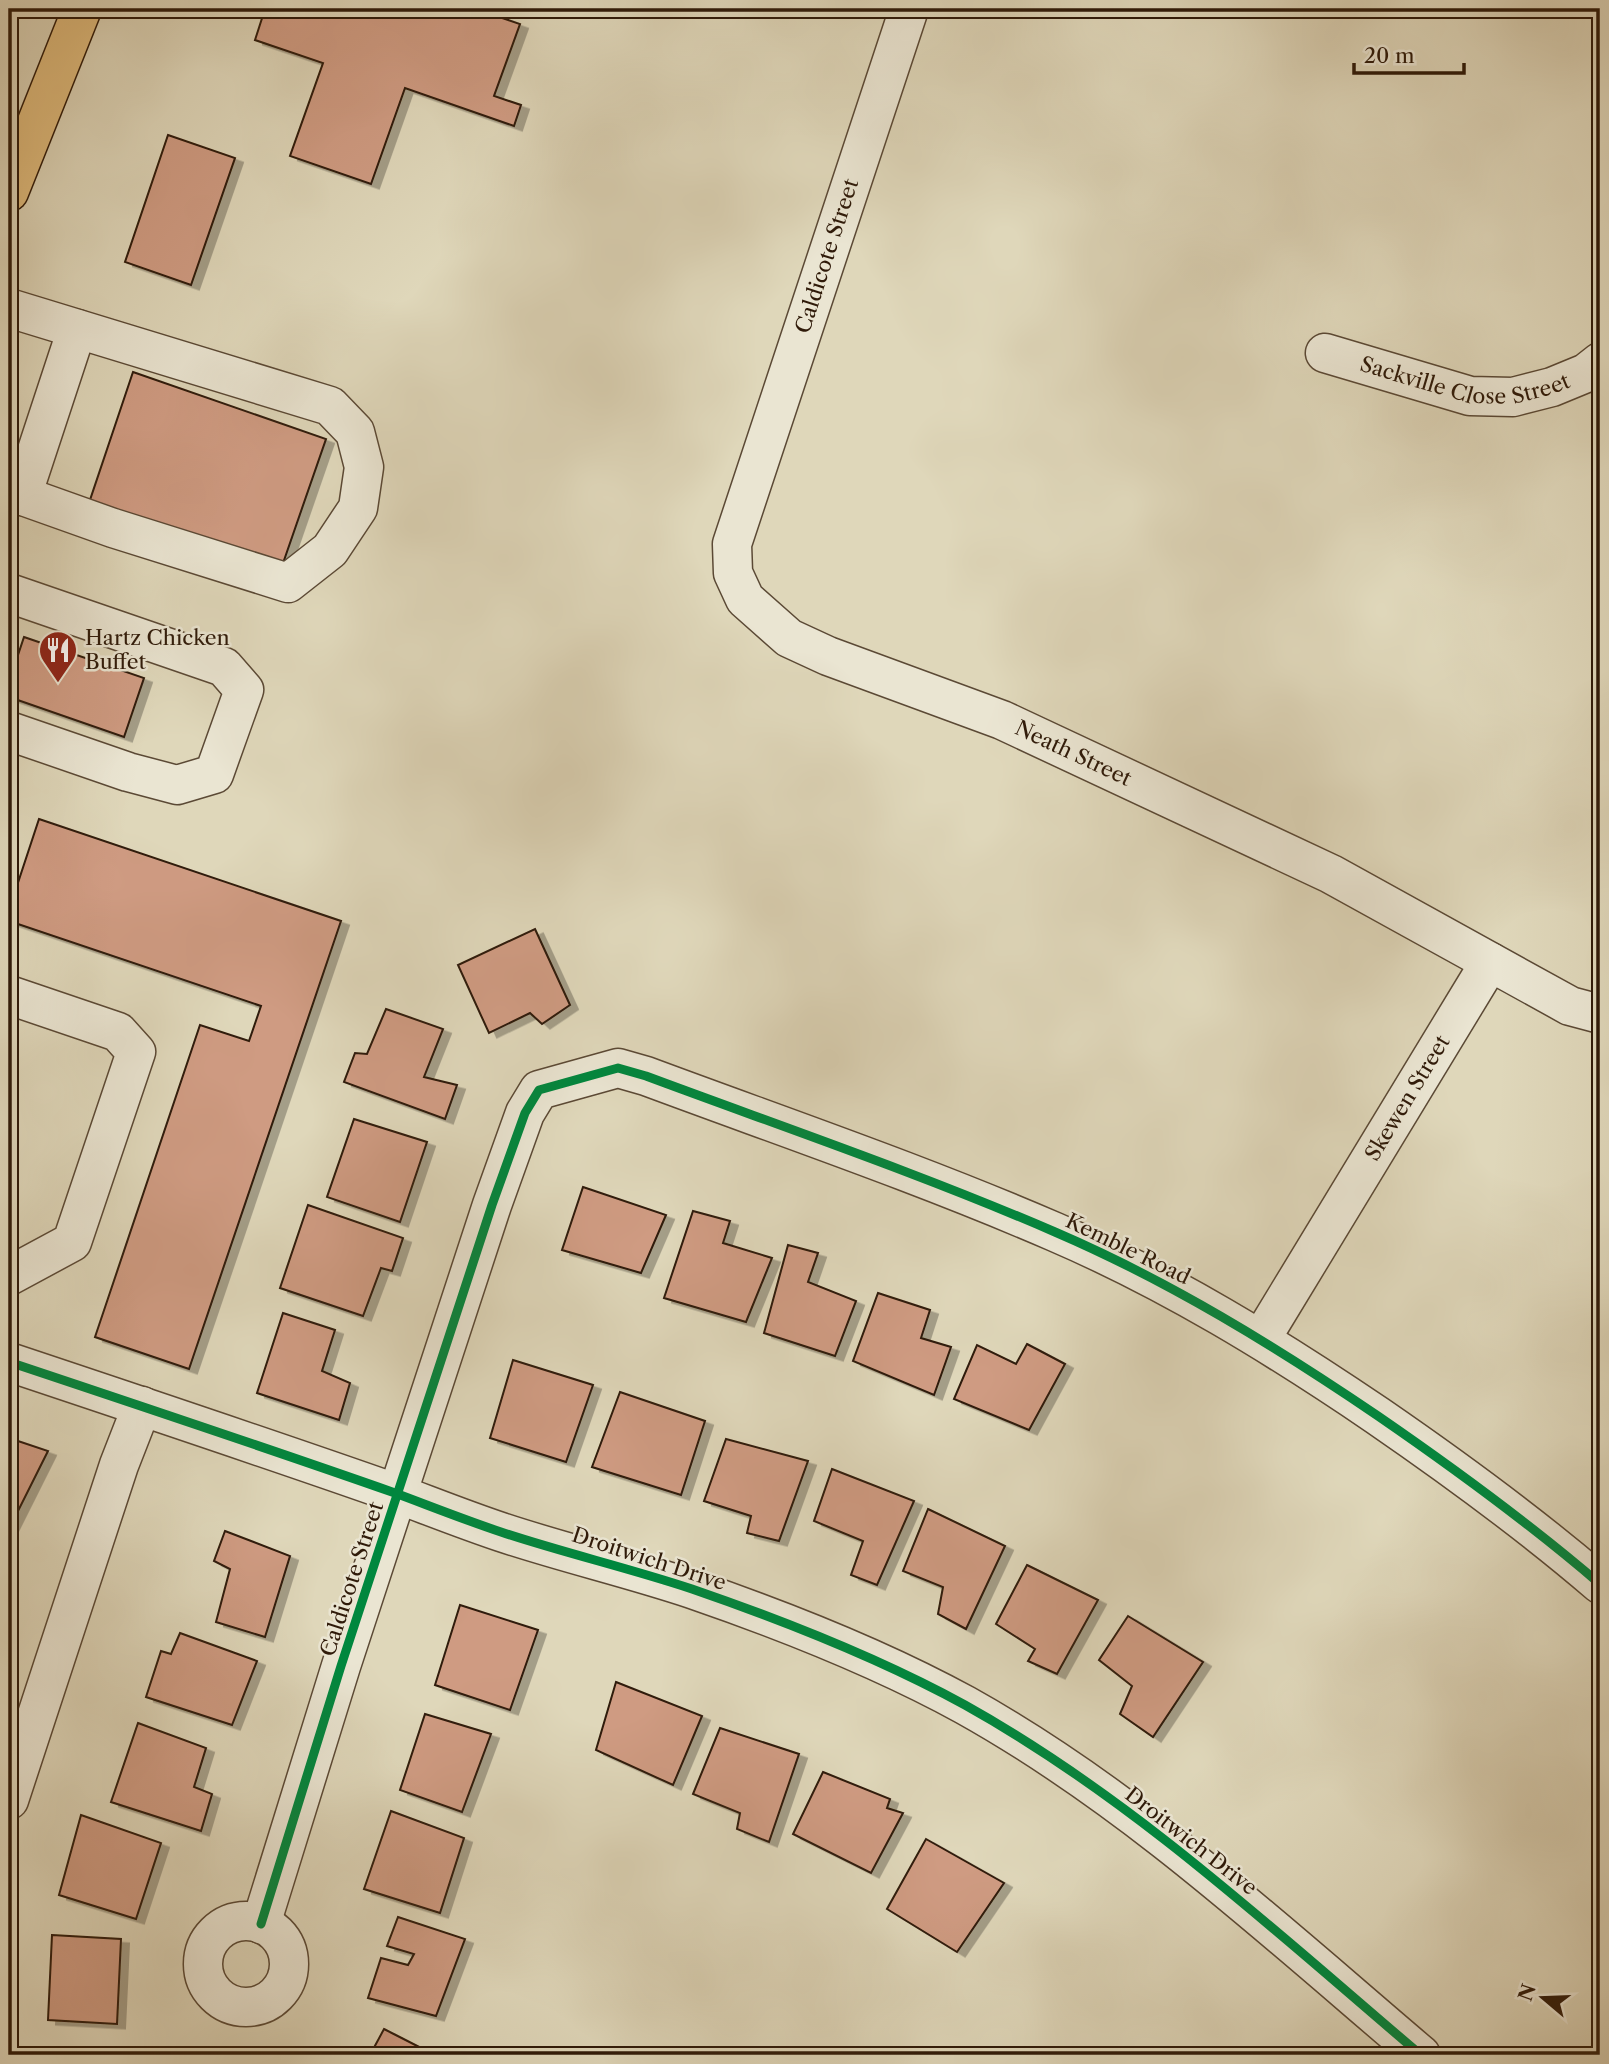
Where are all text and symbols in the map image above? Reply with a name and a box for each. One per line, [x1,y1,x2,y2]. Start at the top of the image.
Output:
scale bar [1354,32,1464,76]
text: 20 m [1364,43,1415,68]
street label: Caldicote Street [790,175,863,336]
street label: Sackville Close Street [1357,351,1574,409]
place label: Hartz Chicken Buffet [85,625,230,674]
restaurant icon: Hartz Chicken Buffet [37,629,79,684]
street label: Neath Street [1011,715,1136,791]
street label: Skewen Street [1359,1030,1455,1165]
street label: Kemble Road [1062,1208,1195,1290]
street label: Caldicote Street [315,1498,388,1659]
street label: Droitwich Drive [569,1522,729,1595]
street label: Droitwich Drive [1120,1781,1262,1900]
north arrow [1508,1962,1578,2032]
text: N [1514,1981,1541,2004]

